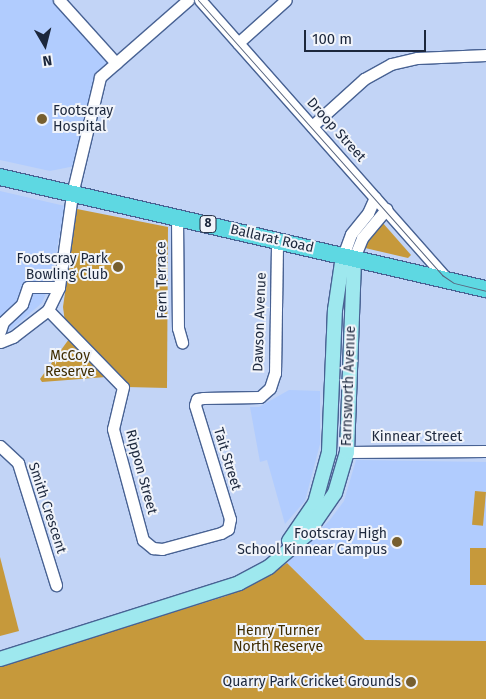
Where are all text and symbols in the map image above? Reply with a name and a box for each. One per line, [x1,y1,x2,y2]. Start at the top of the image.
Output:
north arrow [20,20,70,70]
scale bar [306,20,428,52]
text: 100 m [312,30,352,48]
text: N [41,51,53,69]
street label: Droop Street [303,95,369,165]
place label: Footscray Hospital [53,103,113,136]
marker: Footscray Hospital [35,112,49,126]
road number: 8 [199,214,217,233]
street label: Ballarat Road [229,221,315,257]
street label: Fern Terrace [153,241,171,319]
place label: Footscray Park Bowling Club [17,251,108,284]
marker: Footscray Park Bowling Club [112,261,124,273]
street label: Dawson Avenue [250,272,270,372]
street label: Farnsworth Avenue [338,325,360,447]
park label: McCoy Reserve [45,348,95,381]
street label: Tait Street [209,426,245,492]
street label: Rippon Street [122,428,160,516]
street label: Kinnear Street [372,429,462,445]
street label: Smith Crescent [24,460,70,556]
place label: Footscray High School Kinnear Campus [237,526,387,558]
marker: Footscray High School Kinnear Campus [391,536,403,548]
park label: Henry Turner North Reserve [233,623,323,656]
place label: Quarry Park Cricket Grounds [223,674,401,690]
marker: Quarry Park Cricket Grounds [405,676,417,688]

